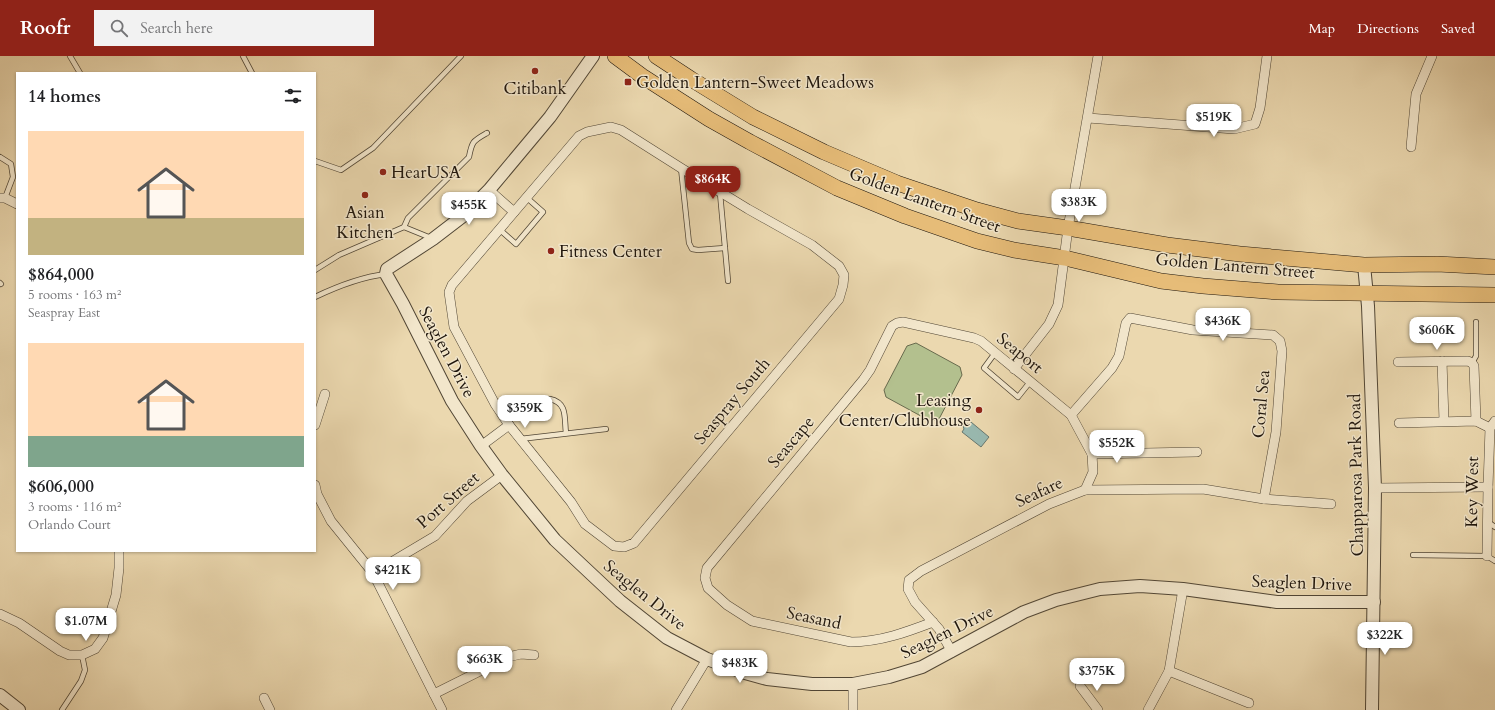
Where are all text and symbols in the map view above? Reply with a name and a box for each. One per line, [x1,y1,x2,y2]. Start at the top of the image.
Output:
search box [94,10,374,46]
text: Roofr [20,15,70,41]
icon: search [108,17,130,39]
text: Search here [140,18,213,38]
text: Map [1309,19,1335,38]
text: Directions [1357,19,1419,38]
text: Saved [1441,19,1475,38]
marker: Citibank [530,66,540,76]
place label: Golden Lantern-Sweet Meadows [636,71,874,94]
place label: Citibank [503,77,567,100]
marker: Golden Lantern-Sweet Meadows [623,77,633,87]
text: 14 homes [28,85,101,108]
icon: filters [282,85,304,107]
pin: $519K [1186,104,1242,138]
text: $519K [1195,108,1233,126]
icon: home [130,157,202,229]
place label: HearUSA [391,161,462,184]
street label: Golden Lantern Street [846,162,1005,238]
pin: $864K [685,166,741,200]
marker: HearUSA [378,167,388,177]
text: $864K [694,170,732,188]
pin: $383K [1051,189,1107,223]
marker: Asian Kitchen [360,190,370,200]
pin: $455K [441,192,497,226]
text: $383K [1060,193,1098,211]
text: $455K [450,196,488,214]
place label: Asian Kitchen [336,201,394,244]
place label: Fitness Center [559,240,663,263]
marker: Fitness Center [546,246,556,256]
street label: Golden Lantern Street [1154,248,1316,284]
text: $864,000 [28,263,94,286]
text: 5 rooms · 163 m² [28,286,121,304]
street label: Seaglen Drive [413,302,481,402]
text: Seaspray East [28,304,100,322]
pin: $436K [1195,308,1251,342]
text: $436K [1204,312,1242,330]
pin: $606K [1409,317,1465,351]
text: $606K [1418,321,1456,339]
street label: Seaport [992,327,1048,379]
street label: Seaspray South [689,352,776,449]
street label: Coral Sea [1247,368,1275,439]
icon: home [130,369,202,441]
place label: Leasing Center/Clubhouse [839,389,971,432]
street label: Chapparosa Park Road [1343,393,1369,557]
pin: $359K [497,395,553,429]
text: $359K [506,399,544,417]
marker: Leasing Center/Clubhouse [974,405,984,415]
street label: Seascape [763,411,819,473]
pin: $552K [1089,430,1145,464]
text: $552K [1098,434,1136,452]
street label: Key West [1460,455,1484,528]
street label: Port Street [412,466,485,534]
street label: Seafare [1011,471,1067,513]
text: $606,000 [28,475,94,498]
text: 3 rooms · 116 m² [28,498,121,516]
text: Orlando Court [28,516,111,534]
street label: Seaglen Drive [599,554,691,636]
pin: $421K [365,557,421,591]
text: $421K [374,561,412,579]
street label: Seaglen Drive [1251,570,1353,596]
street label: Seaglen Drive [897,600,997,664]
street label: Seasand [785,601,843,635]
pin: $1.07M [53,608,119,642]
text: $1.07M [64,612,108,630]
pin: $322K [1357,622,1413,656]
text: $322K [1366,626,1404,644]
pin: $663K [457,646,513,680]
text: $663K [466,650,504,668]
pin: $483K [712,650,768,684]
text: $483K [721,654,759,672]
pin: $375K [1069,658,1125,692]
text: $375K [1078,662,1116,680]

